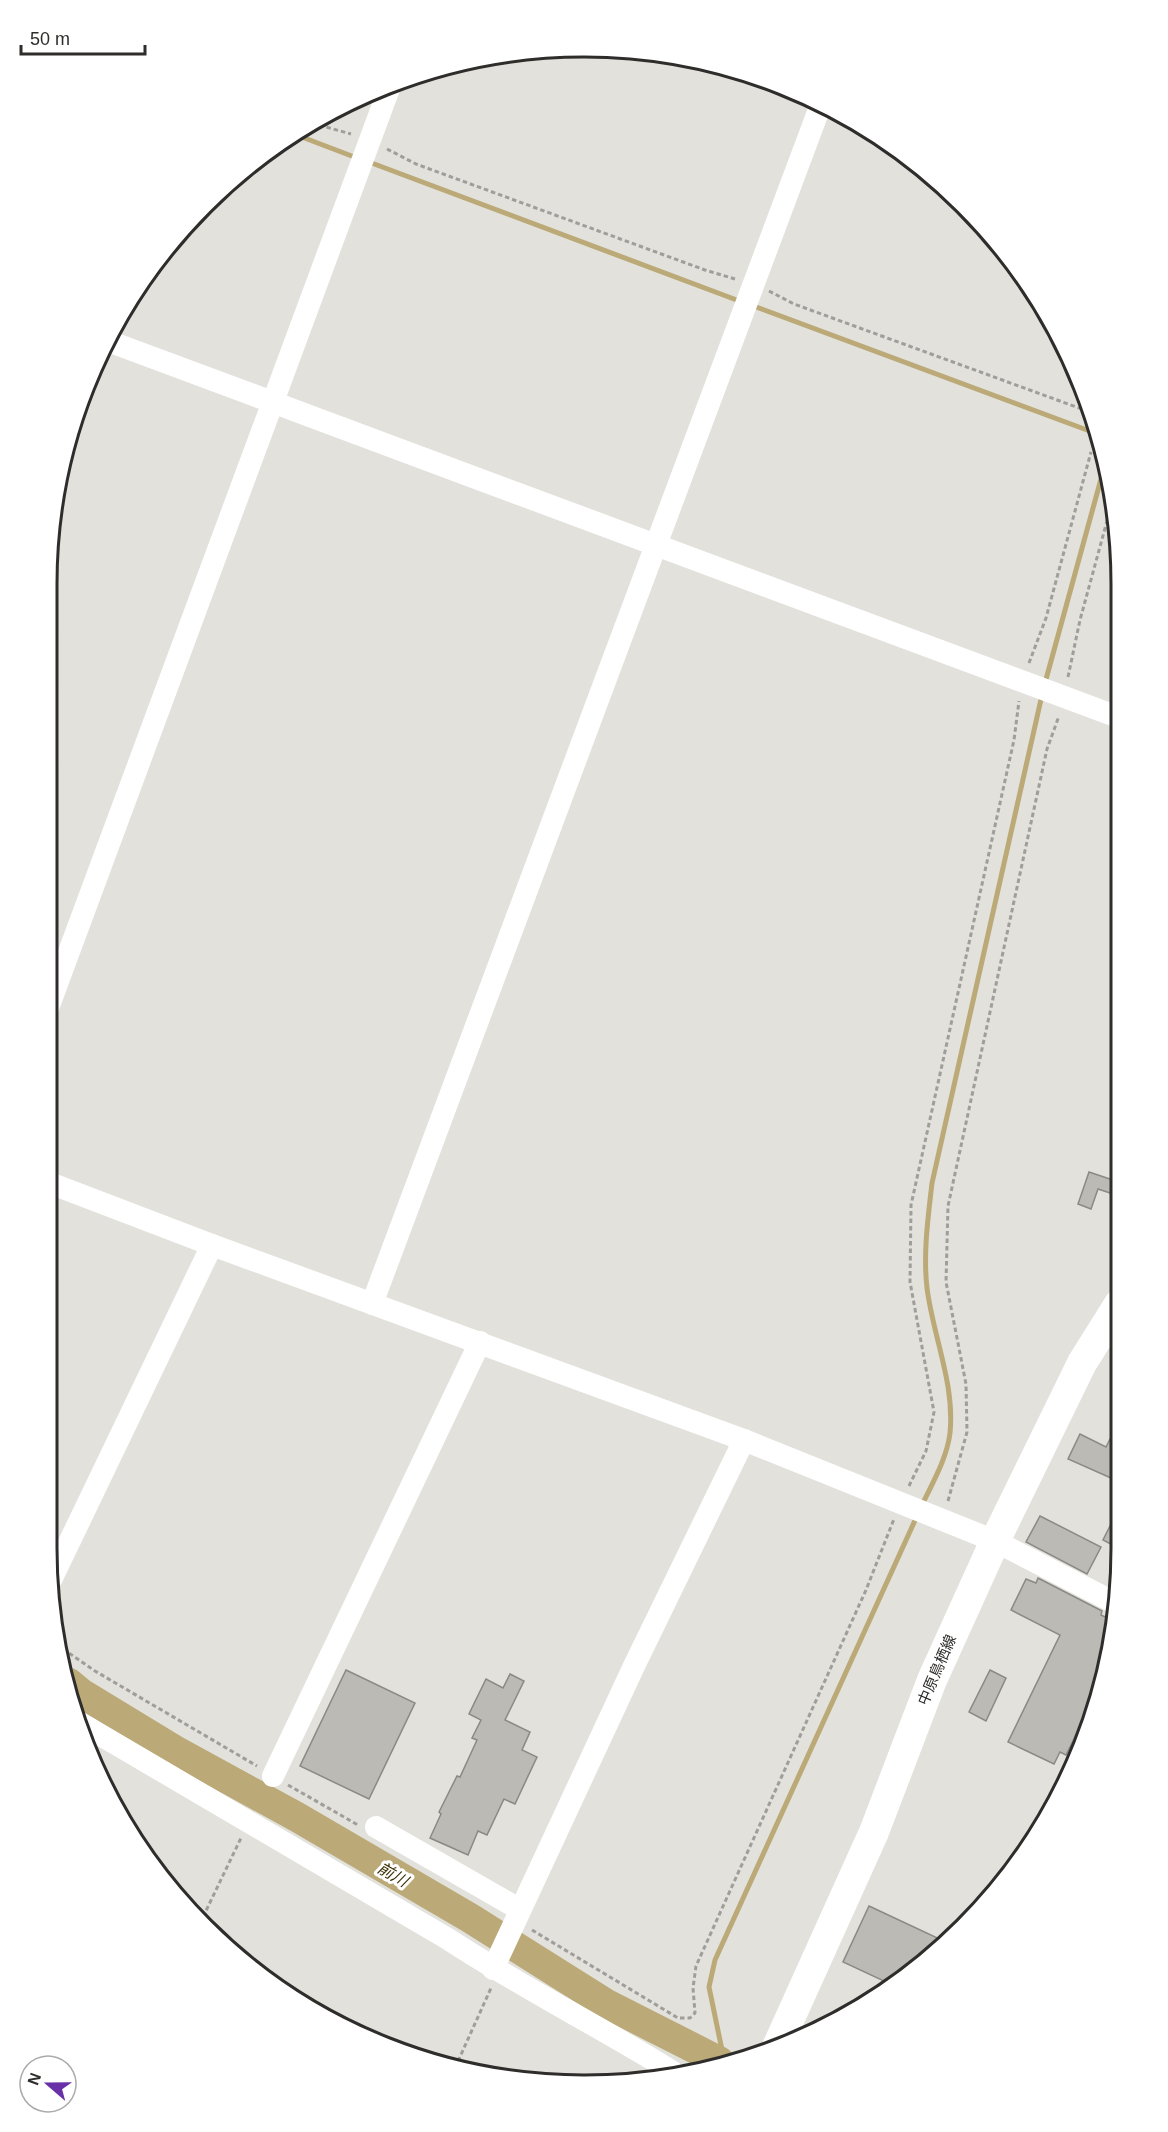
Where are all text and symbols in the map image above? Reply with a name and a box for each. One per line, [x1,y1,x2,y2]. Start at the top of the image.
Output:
scale bar [21,18,146,56]
text: 50 m [30,29,70,49]
street label: 中原鳥栖線 [914,1632,959,1708]
water label: 前川 [375,1859,413,1891]
north arrow [18,2054,78,2114]
text: N [24,2071,44,2087]

